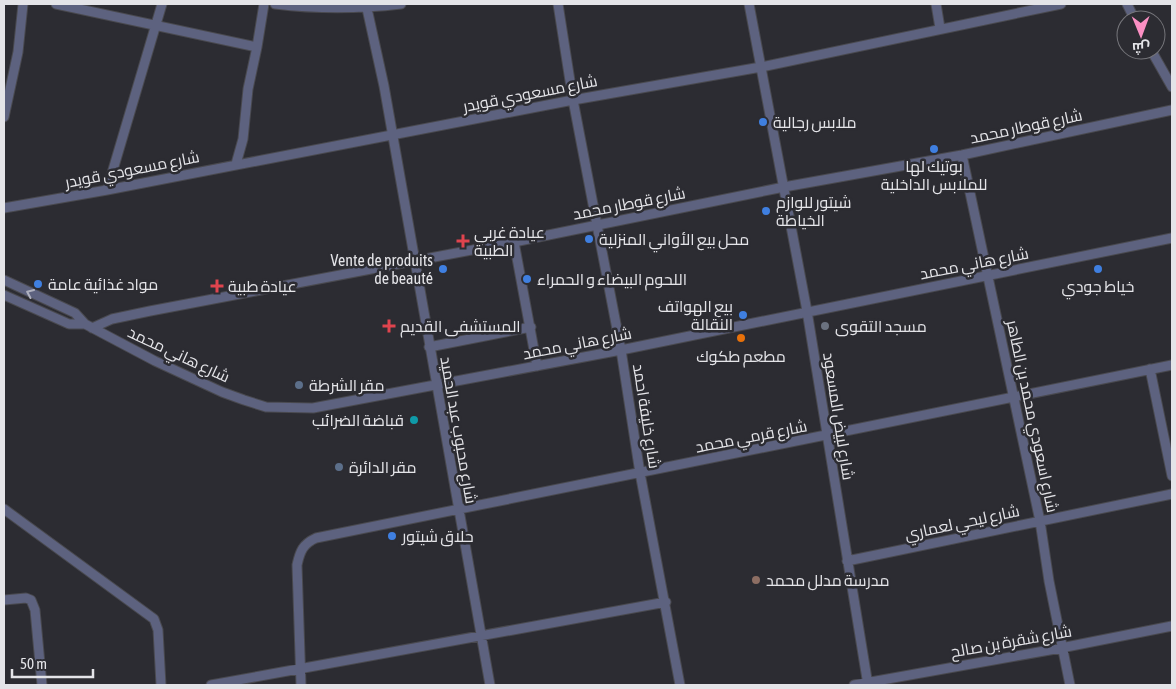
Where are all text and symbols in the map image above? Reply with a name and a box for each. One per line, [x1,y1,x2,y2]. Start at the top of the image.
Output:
north arrow [1116,10,1166,60]
text: ش [1132,39,1150,56]
street label: شارع مسعودي قويدر [460,71,600,120]
street label: شارع قوطار محمد [968,105,1084,150]
place label: ملابس رجالية [773,113,857,133]
marker: ملابس رجالية [757,116,769,128]
marker: بوتيك لها للملابس الداخلية [928,143,940,155]
street label: شارع مسعودي قويدر [62,147,202,196]
place label: بوتيك لها للملابس الداخلية [881,157,987,195]
street label: شارع قوطار محمد [571,183,687,226]
place label: شيتور للوازم الخياطة [776,193,851,230]
marker: شيتور للوازم الخياطة [760,205,772,217]
place label: عيادة غربي الطبية [474,223,545,260]
place label: محل بيع الأواني المنزلية [599,230,749,253]
marker: محل بيع الأواني المنزلية [583,233,595,245]
marker: عيادة غربي الطبية [456,234,470,248]
street label: شارع هاني محمد [918,244,1031,287]
place label: Vente de produits de beauté [331,251,433,287]
marker: Vente de produits de beauté [437,263,449,275]
marker: خياط جودي [1092,263,1104,275]
place label: اللحوم البيضاء و الحمراء [537,270,687,291]
marker: اللحوم البيضاء و الحمراء [521,273,533,285]
place label: مواد غذائية عامة [48,275,158,294]
place label: عيادة طبية [228,277,297,296]
place label: خياط جودي [1062,277,1134,300]
marker: مواد غذائية عامة [32,278,44,290]
marker: عيادة طبية [210,279,224,293]
one-way arrow [27,289,36,299]
place label: بيع الهواتف النقالة [658,297,733,333]
marker: بيع الهواتف النقالة [737,309,749,321]
place label: المستشفى القديم [400,317,521,338]
place label: مسجد التقوى [835,317,927,337]
street label: شارع اسعودي محمد بن الطاهر [999,317,1062,515]
marker: المستشفى القديم [382,319,396,333]
marker: مسجد التقوى [819,320,831,332]
street label: شارع هاني محمد [123,322,233,390]
street label: شارع هاني محمد [521,324,634,367]
marker: مطعم طكوك [735,332,747,344]
place label: مطعم طكوك [696,347,786,368]
street label: شارع لبيض المسعود [817,351,858,482]
street label: شارع محبوب عبد الحميد [434,355,481,506]
street label: شارع خليفة احمد [627,362,664,470]
place label: مقر الشرطة [309,376,385,395]
marker: مقر الشرطة [293,379,305,391]
place label: قباضة الضرائب [312,411,404,430]
marker: قباضة الضرائب [408,414,420,426]
street label: شارع قرمي محمد [694,416,809,461]
place label: مقر الدائرة [349,458,416,477]
marker: مقر الدائرة [333,461,345,473]
street label: شارع ليحي لعماري [903,501,1022,548]
place label: حلاق شيتور [401,527,474,547]
marker: حلاق شيتور [386,530,398,542]
place label: مدرسة مدلل محمد [766,571,890,591]
marker: مدرسة مدلل محمد [750,574,762,586]
street label: شارع شقرة بن صالح [949,621,1074,663]
scale bar [12,646,94,678]
text: 50 m [20,655,47,672]

